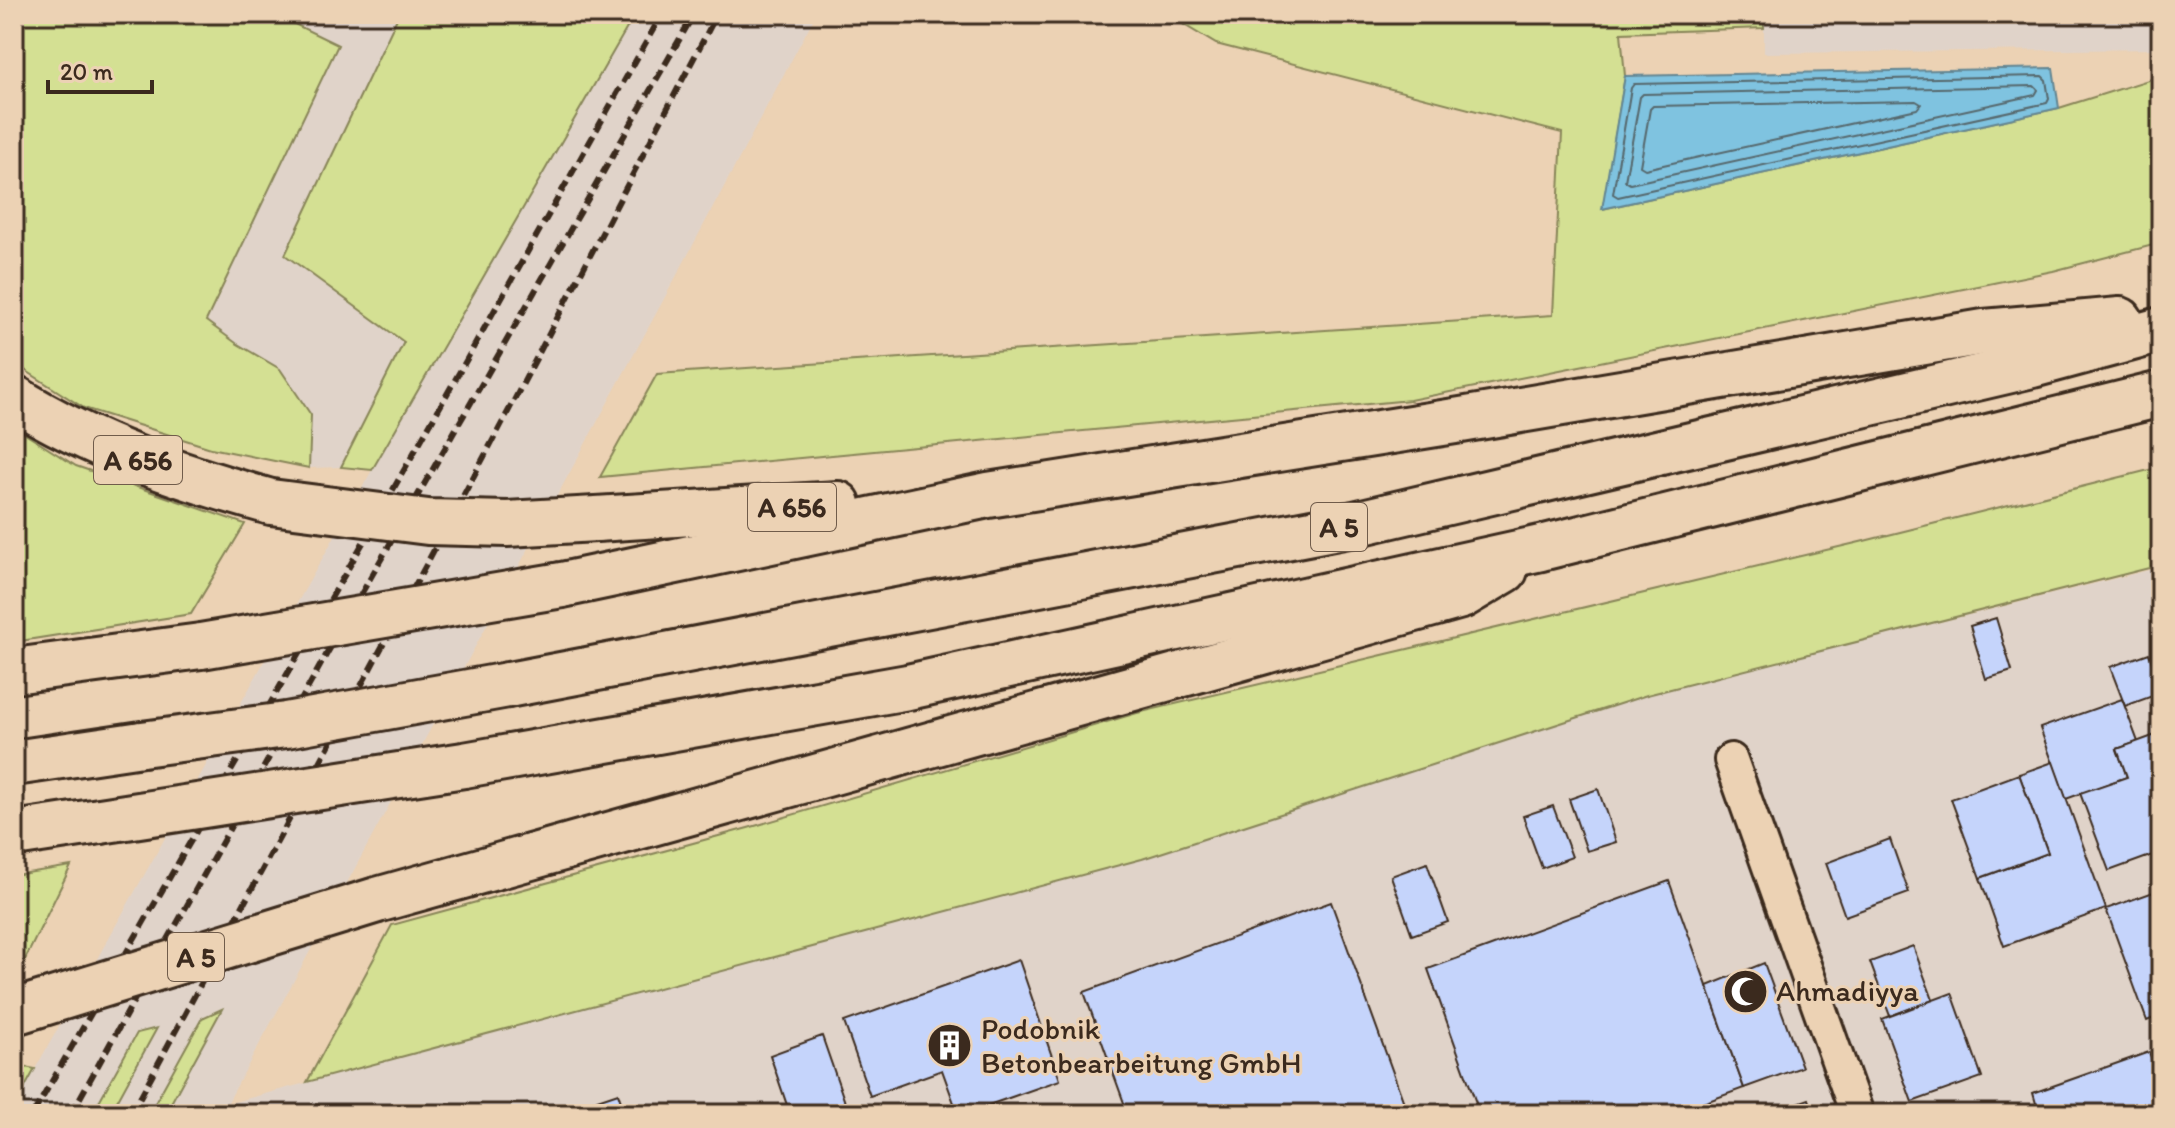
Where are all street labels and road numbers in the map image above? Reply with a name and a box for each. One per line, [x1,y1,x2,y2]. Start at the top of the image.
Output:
road number: A 656 [94,436,182,484]
road number: A 656 [748,483,836,531]
road number: A 5 [1311,503,1367,551]
road number: A 5 [168,933,224,981]

